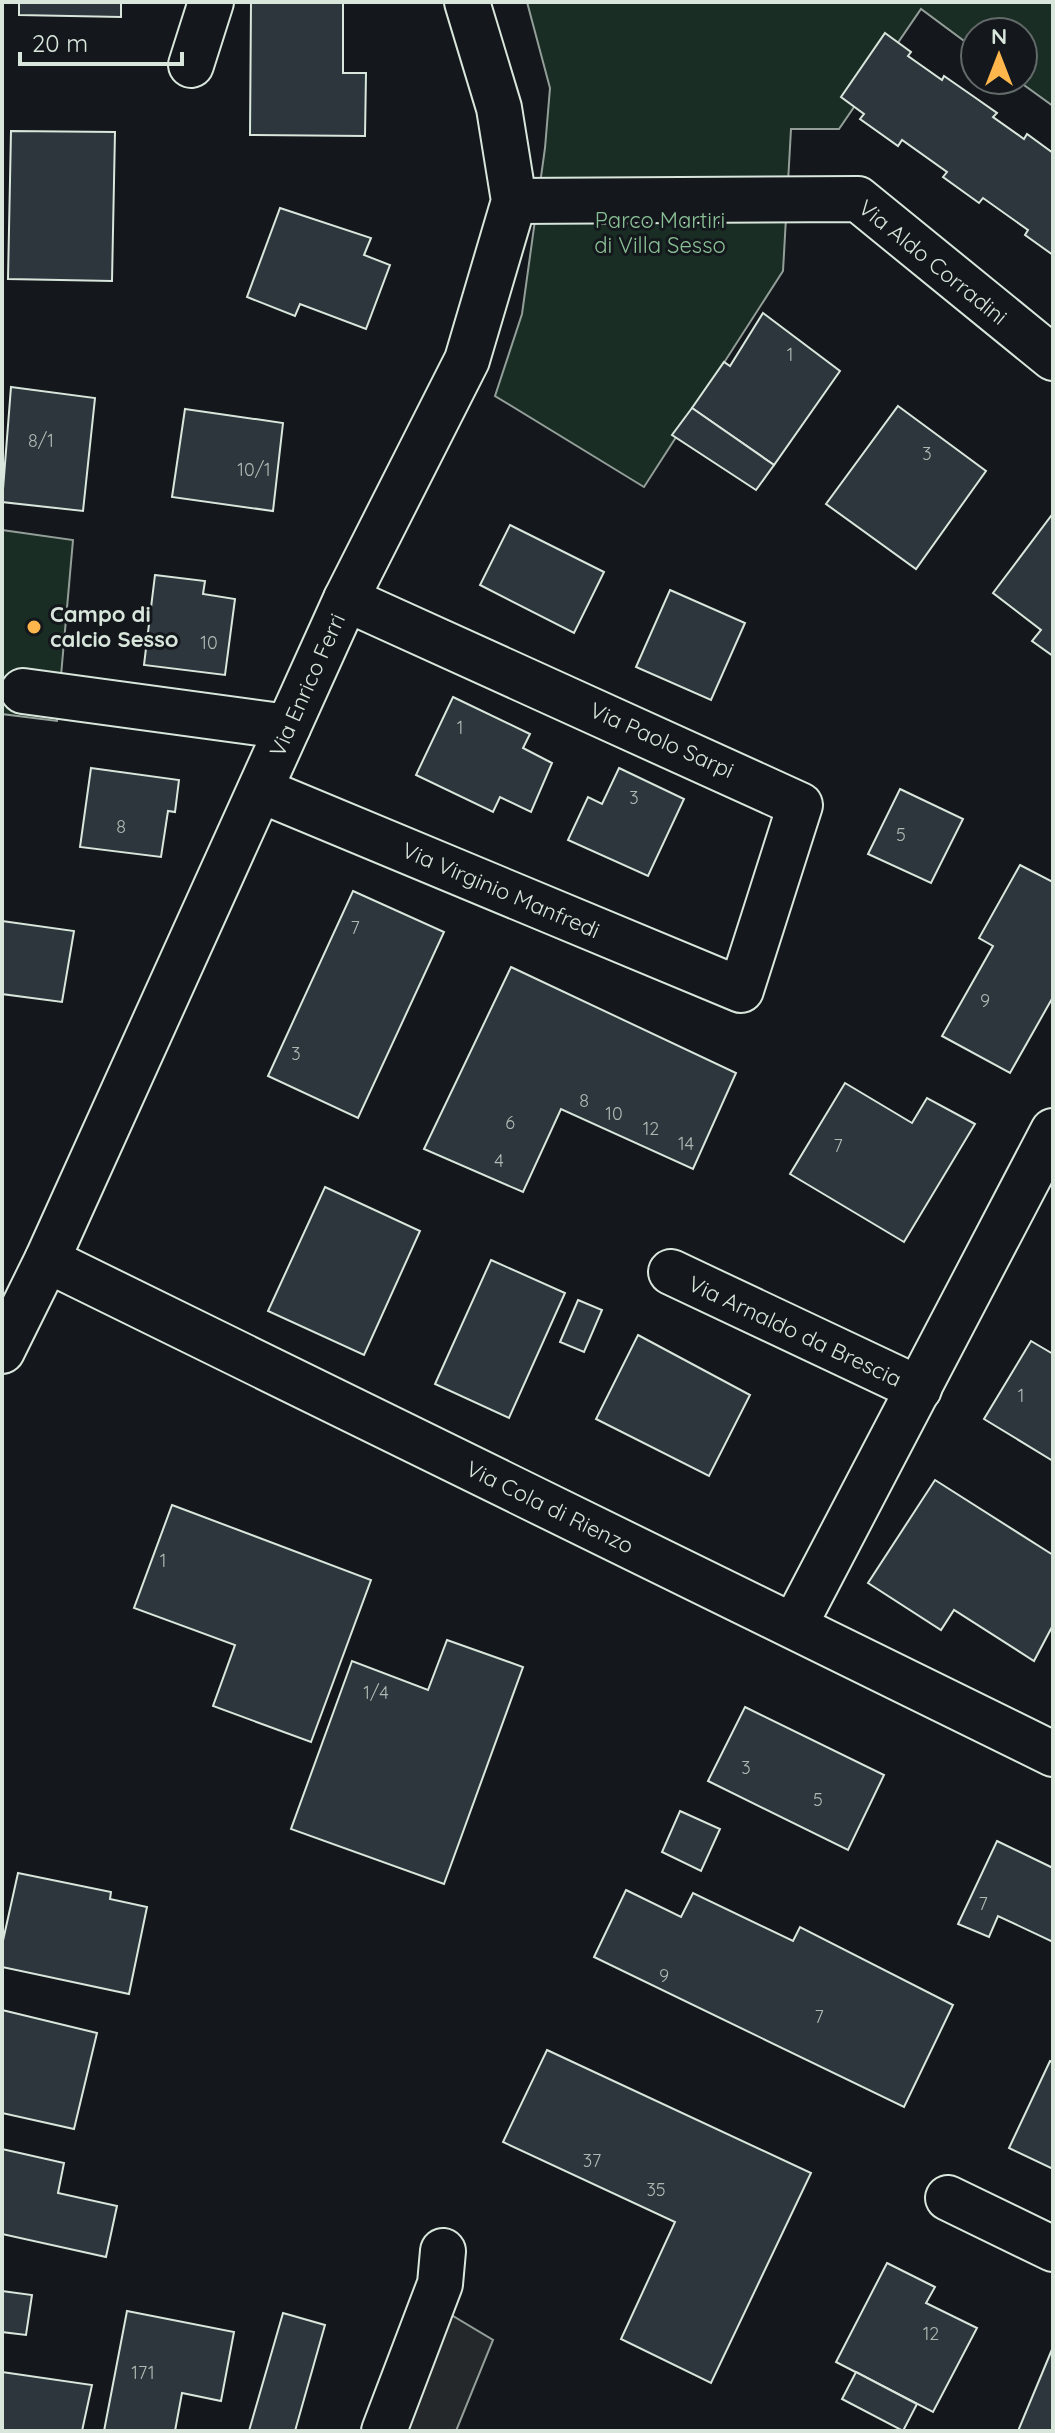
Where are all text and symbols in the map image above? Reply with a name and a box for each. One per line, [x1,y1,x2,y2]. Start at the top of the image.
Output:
scale bar [20,16,182,66]
north arrow [959,16,1039,96]
text: N [991,22,1007,50]
text: 20 m [32,28,88,58]
street label: Via Aldo Corradini [853,193,1013,331]
park label: Parco Martiri di Villa Sesso [594,206,726,259]
house number: 1 [787,343,793,366]
house number: 8/1 [28,429,54,452]
house number: 3 [922,442,932,465]
house number: 10/1 [237,458,271,481]
place label: Campo di calcio Sesso [50,600,179,653]
street label: Via Enrico Ferri [263,609,351,761]
marker: Campo di calcio Sesso [25,618,43,636]
house number: 10 [200,631,218,654]
street label: Via Paolo Sarpi [586,696,738,784]
house number: 1 [457,716,463,739]
house number: 3 [629,786,639,809]
house number: 8 [116,815,126,838]
house number: 5 [896,823,906,846]
street label: Via Virginio Manfredi [398,836,604,944]
house number: 7 [350,916,360,939]
house number: 9 [980,989,990,1012]
house number: 3 [291,1042,301,1065]
house number: 8 [579,1089,589,1112]
house number: 10 [605,1102,623,1125]
house number: 6 [505,1111,515,1134]
house number: 12 [643,1117,659,1140]
house number: 14 [678,1132,694,1155]
house number: 7 [833,1134,843,1157]
house number: 4 [494,1149,504,1172]
street label: Via Arnaldo da Brescia [684,1269,906,1393]
house number: 1 [1018,1384,1024,1407]
street label: Via Cola di Rienzo [462,1454,638,1560]
house number: 1 [160,1549,166,1572]
house number: 1/4 [363,1681,389,1704]
house number: 3 [741,1756,751,1779]
house number: 5 [813,1788,823,1811]
house number: 7 [978,1892,988,1915]
house number: 9 [659,1964,669,1987]
house number: 7 [814,2005,824,2028]
house number: 37 [583,2149,601,2172]
house number: 35 [646,2178,666,2201]
house number: 12 [923,2322,939,2345]
house number: 171 [131,2361,155,2384]

